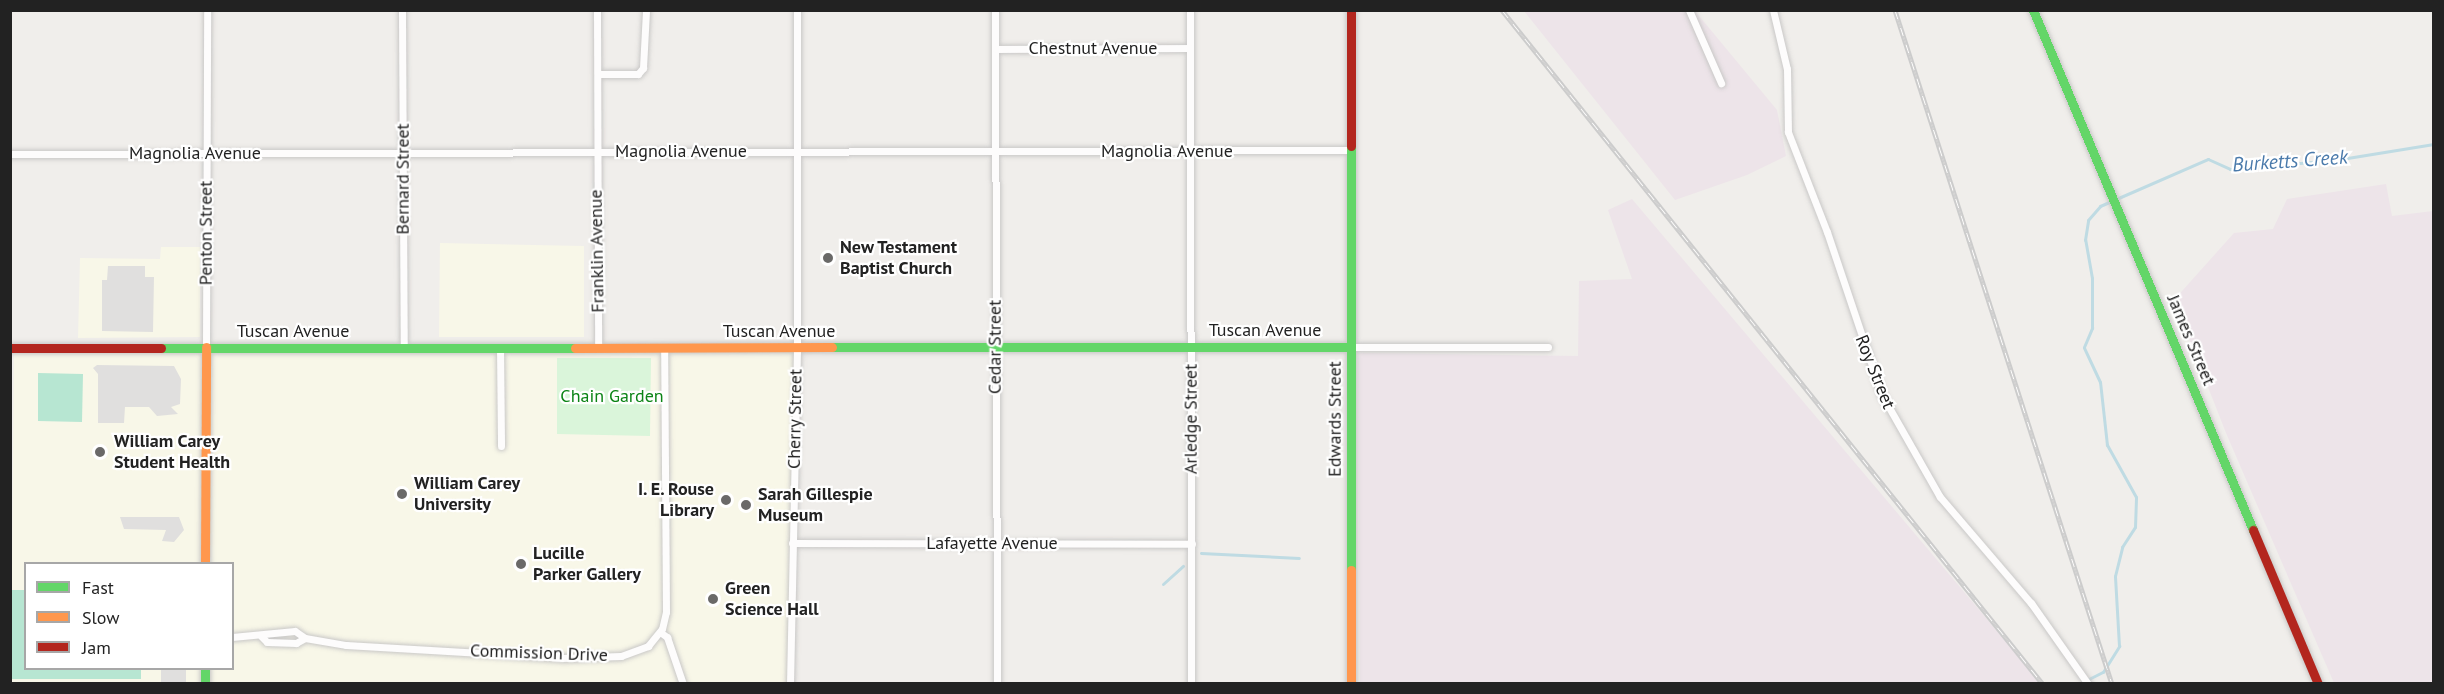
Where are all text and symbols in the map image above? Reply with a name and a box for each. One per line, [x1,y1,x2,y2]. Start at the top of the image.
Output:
street label: Chestnut Avenue [1028,37,1158,59]
street label: Bernard Street [392,123,414,235]
street label: Magnolia Avenue [615,140,747,162]
street label: Magnolia Avenue [1101,140,1233,162]
street label: Magnolia Avenue [129,142,261,164]
water label: Burketts Creek [2231,145,2349,177]
street label: Penton Street [195,181,217,285]
street label: Franklin Avenue [585,189,609,313]
place label: New Testament Baptist Church [840,237,958,280]
marker: New Testament Baptist Church [821,251,835,265]
street label: James Street [2162,291,2220,389]
street label: Cedar Street [984,300,1006,394]
street label: Tuscan Avenue [1208,319,1322,341]
street label: Tuscan Avenue [236,320,350,342]
street label: Tuscan Avenue [722,320,836,342]
street label: Roy Street [1850,332,1900,412]
street label: Edwards Street [1324,361,1346,477]
street label: Arledge Street [1180,364,1202,474]
street label: Cherry Street [783,368,807,470]
park label: Chain Garden [560,385,664,407]
place label: William Carey Student Health [114,431,230,474]
marker: William Carey Student Health [91,443,109,461]
place label: William Carey University [414,473,520,516]
place label: I. E. Rouse Library [635,479,714,522]
place label: Sarah Gillespie Museum [758,484,873,526]
marker: William Carey University [395,487,409,501]
marker: I. E. Rouse Library [719,493,733,507]
marker: Sarah Gillespie Museum [739,498,753,512]
street label: Lafayette Avenue [926,532,1058,554]
place label: Lucille Parker Gallery [533,543,641,586]
marker: Lucille Parker Gallery [514,557,528,571]
legend [24,562,234,670]
text: Fast [82,576,114,599]
place label: Green Science Hall [725,578,819,620]
marker: Green Science Hall [706,592,720,606]
text: Slow [82,606,120,629]
text: Jam [82,636,111,659]
street label: Commission Drive [470,640,608,666]

